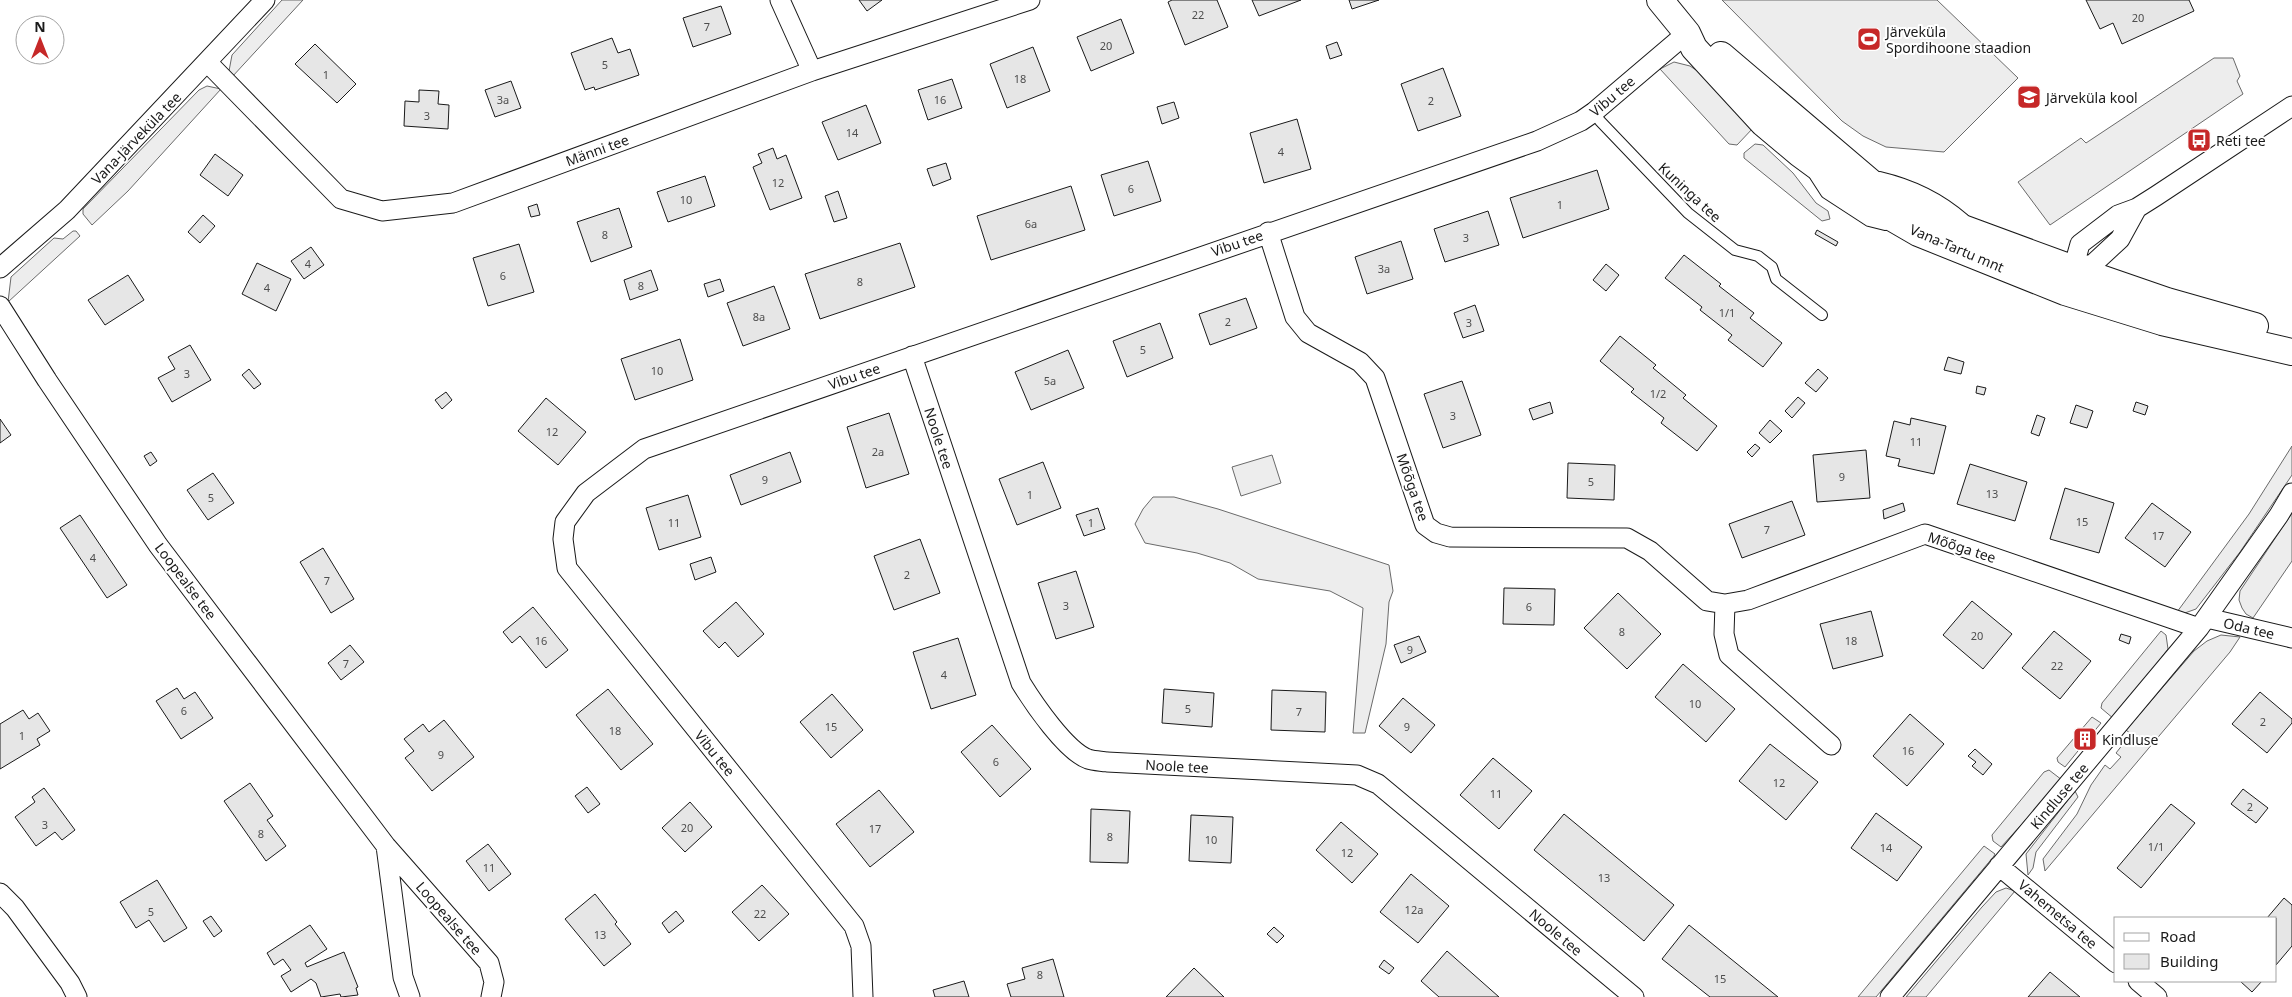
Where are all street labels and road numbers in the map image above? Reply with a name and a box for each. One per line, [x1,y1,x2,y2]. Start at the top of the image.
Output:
street label: Vibu tee [1585,71,1639,121]
street label: Vana-Järveküla tee [87,88,185,188]
street label: Männi tee [563,130,631,170]
street label: Kuninga tee [1655,158,1726,226]
street label: Vana-Tartu mnt [1907,220,2007,276]
street label: Vibu tee [1208,225,1266,261]
street label: Vibu tee [825,358,883,394]
street label: Noole tee [920,405,958,471]
street label: Mõõga tee [1393,451,1434,524]
street label: Mõõga tee [1925,527,1999,567]
street label: Loopealse tee [151,539,221,623]
street label: Oda tee [2222,613,2277,643]
street label: Vibu tee [691,726,739,780]
street label: Noole tee [1145,755,1209,777]
street label: Kindluse tee [2026,759,2092,833]
street label: Vahemetsa tee [2015,875,2102,953]
street label: Loopealse tee [412,877,486,959]
street label: Noole tee [1526,904,1587,960]

